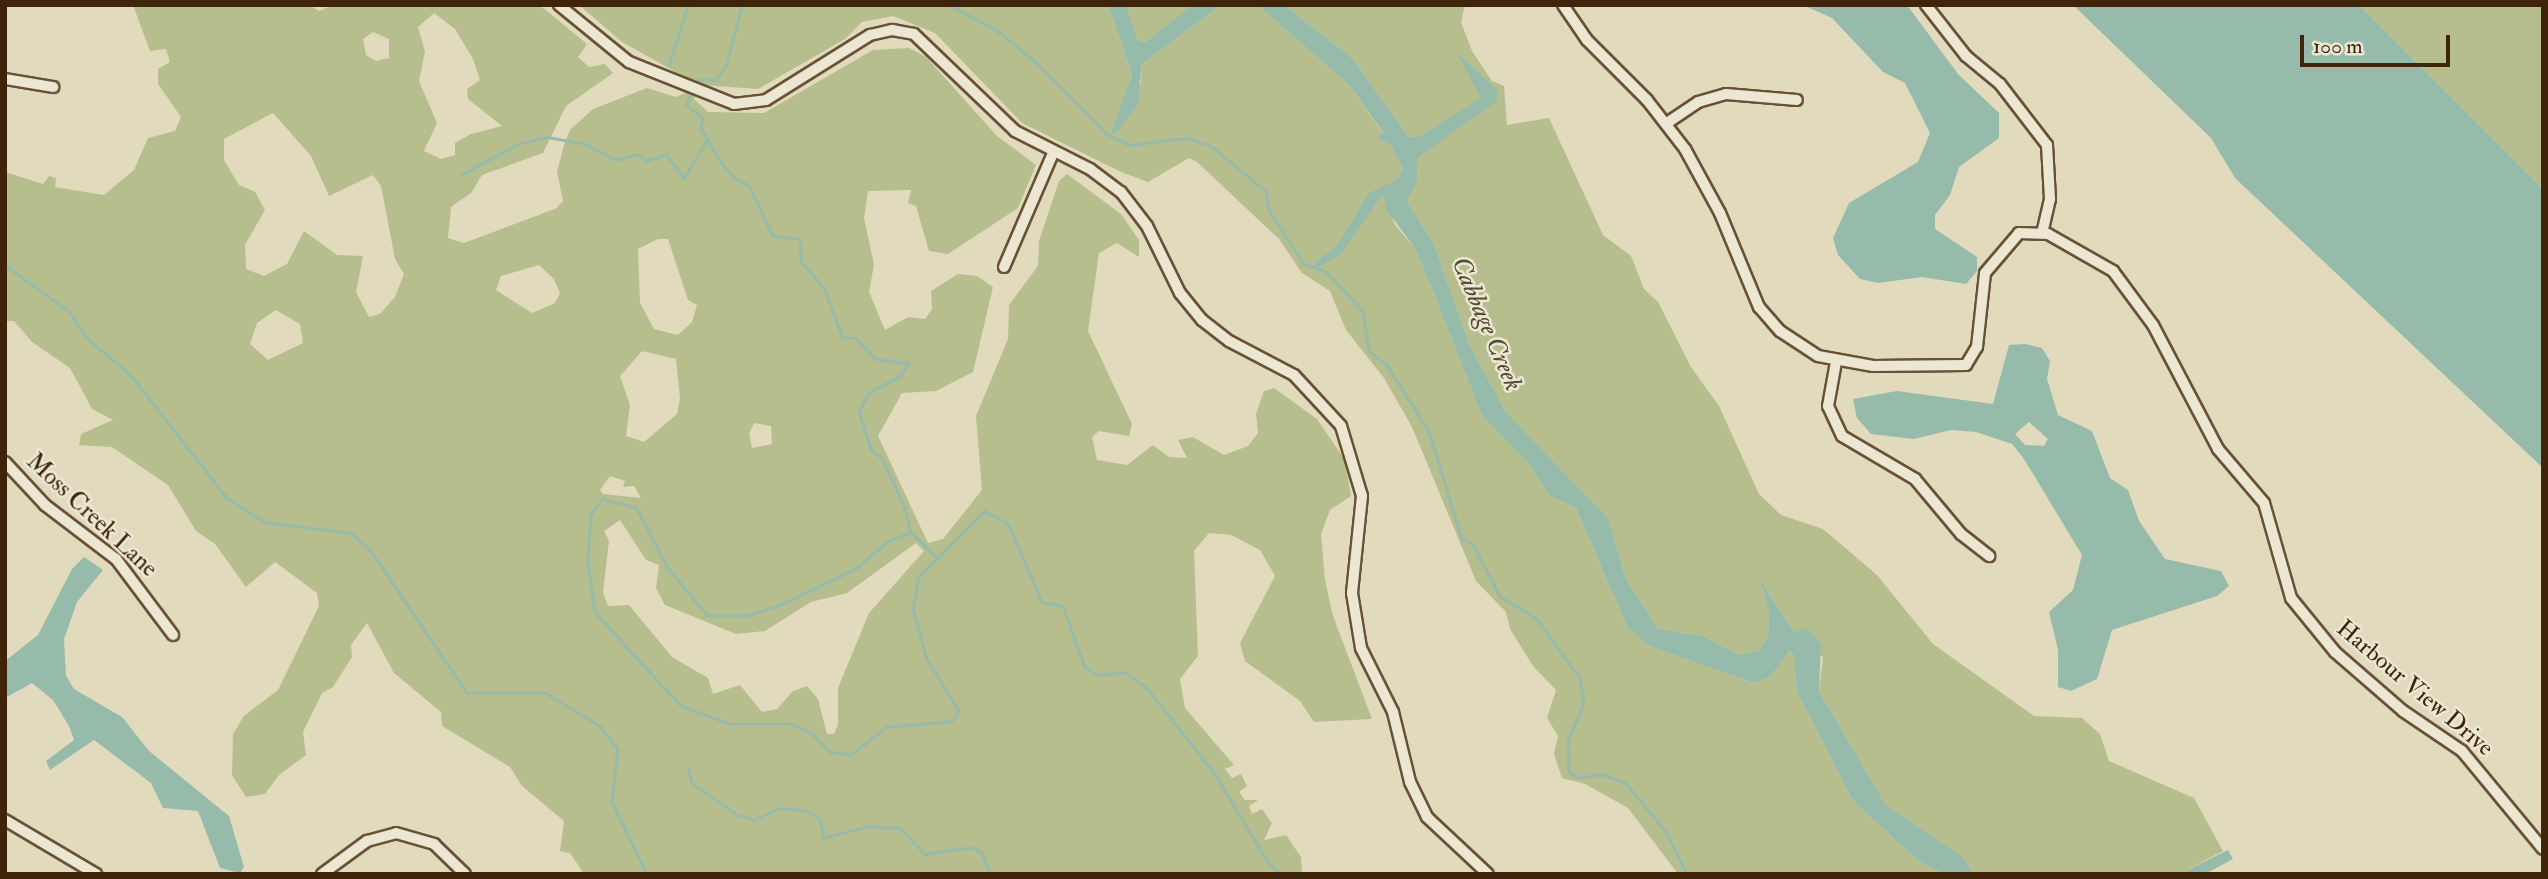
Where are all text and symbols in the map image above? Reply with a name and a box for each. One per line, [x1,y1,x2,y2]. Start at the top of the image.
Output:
scale bar [2303,21,2454,65]
text: 100 m [2313,33,2363,60]
water label: Cabbage Creek [1444,252,1528,396]
street label: Moss Creek Lane [21,447,163,583]
street label: Harbour View Drive [2331,614,2499,762]

